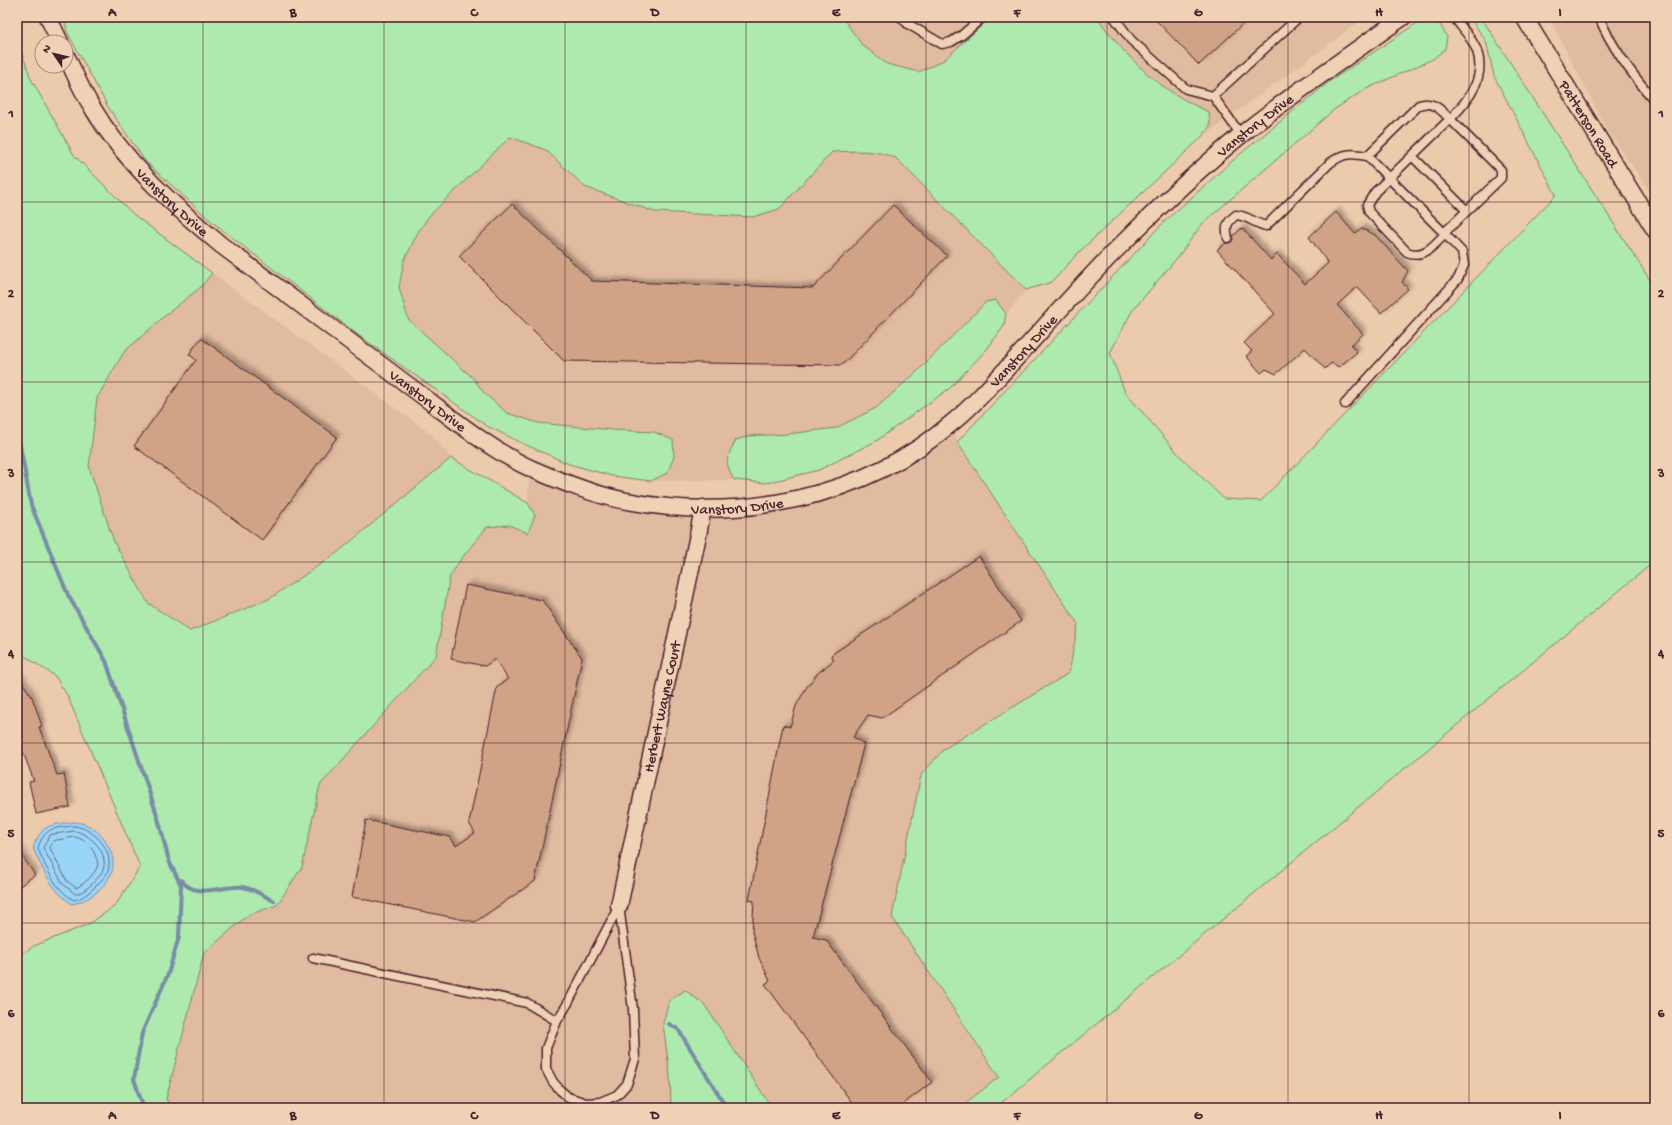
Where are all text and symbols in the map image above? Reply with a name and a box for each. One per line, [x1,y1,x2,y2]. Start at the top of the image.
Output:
text: A [107,6,117,21]
text: B [289,6,298,21]
text: C [469,6,479,21]
text: D [650,6,660,21]
text: E [832,6,841,21]
text: F [1013,6,1022,21]
text: G [1194,6,1203,21]
text: H [1375,6,1383,21]
text: I [1558,6,1562,21]
north arrow [34,34,74,74]
text: N [40,43,54,56]
street label: Patterson Road [1554,77,1622,172]
street label: Vanstory Drive [1213,91,1298,163]
text: 1 [7,107,14,122]
text: 1 [1657,107,1664,122]
street label: Vanstory Drive [130,164,211,241]
text: 2 [8,287,15,302]
text: 2 [1658,287,1665,302]
street label: Vanstory Drive [986,312,1062,393]
street label: Vanstory Drive [384,366,469,437]
text: 3 [7,467,15,482]
text: 3 [1657,467,1665,482]
street label: Vanstory Drive [690,495,785,520]
street label: Herbert Wayne Court [641,638,687,774]
text: 4 [7,647,15,662]
text: 4 [1657,647,1665,662]
text: 5 [8,827,15,842]
text: 5 [1658,827,1665,842]
text: 6 [8,1007,15,1022]
text: 6 [1658,1007,1665,1022]
text: A [107,1109,117,1124]
text: B [289,1109,298,1124]
text: C [469,1109,479,1124]
text: D [650,1109,660,1124]
text: E [832,1109,841,1124]
text: F [1013,1109,1022,1124]
text: G [1194,1109,1203,1124]
text: H [1375,1109,1383,1124]
text: I [1558,1109,1562,1124]

